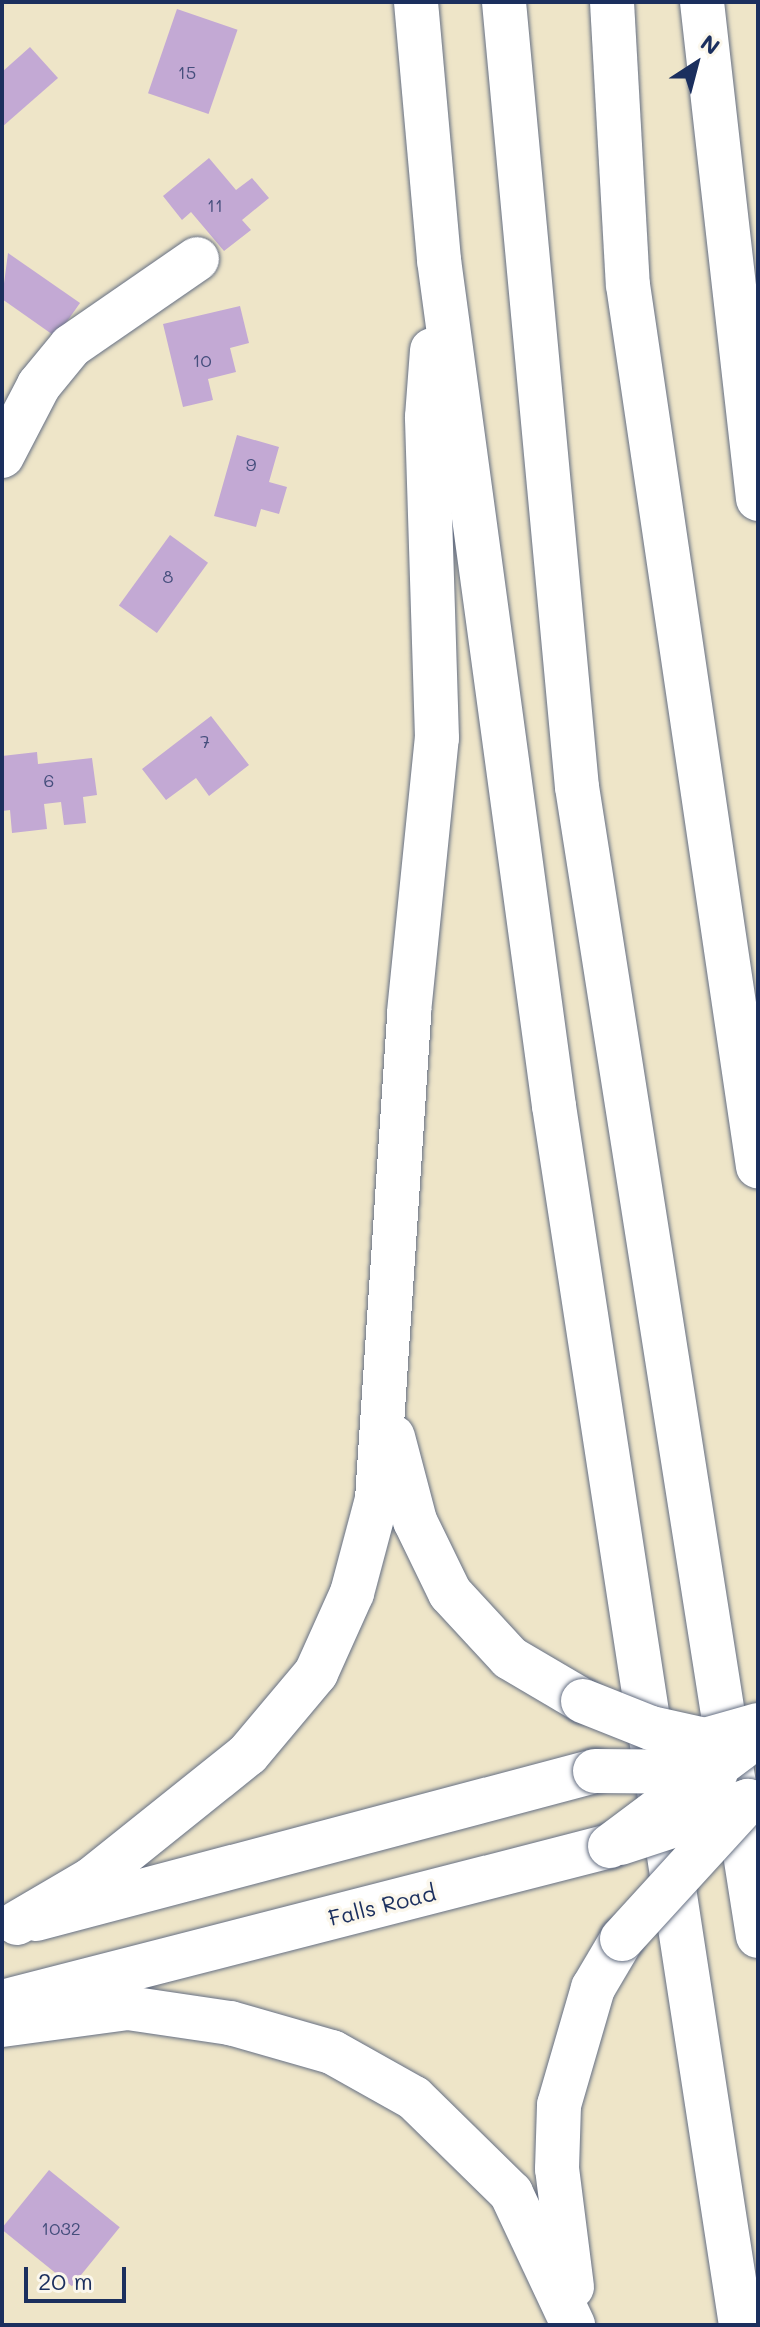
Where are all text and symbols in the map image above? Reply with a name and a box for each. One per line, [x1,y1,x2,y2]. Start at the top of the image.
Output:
north arrow [656,24,736,104]
text: N [695,28,726,61]
house number: 15 [178,61,196,83]
house number: 11 [207,194,223,216]
house number: 10 [192,349,212,371]
house number: 9 [246,453,256,475]
house number: 8 [163,565,173,587]
house number: 7 [200,730,210,752]
house number: 6 [44,769,54,791]
street label: Falls Road [326,1879,438,1931]
house number: 1032 [41,2217,81,2239]
scale bar [28,2251,130,2301]
text: 20 m [38,2265,93,2296]

